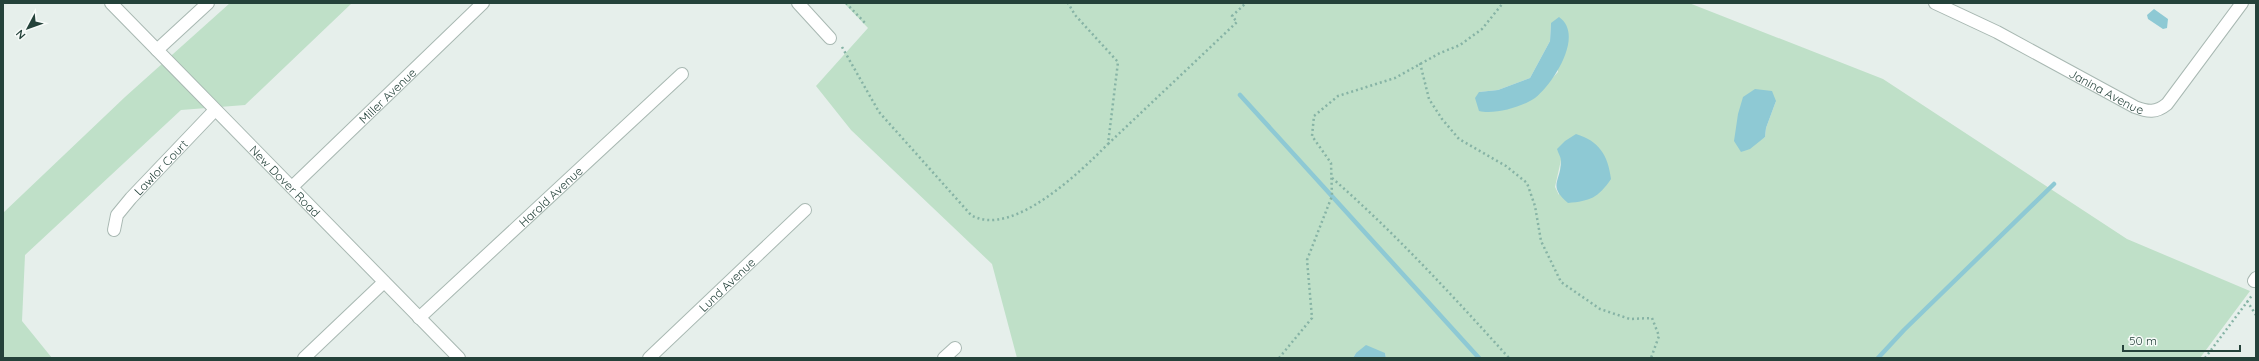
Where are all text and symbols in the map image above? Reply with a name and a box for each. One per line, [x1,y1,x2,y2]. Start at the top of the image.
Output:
north arrow [8,8,48,48]
text: N [13,27,28,42]
street label: Miller Avenue [355,64,419,126]
street label: Janina Avenue [2067,65,2146,117]
street label: Lawlor Court [131,136,190,198]
street label: New Dover Road [247,142,324,220]
street label: Harold Avenue [515,163,585,230]
street label: Lund Avenue [695,254,758,314]
scale bar [2123,327,2240,353]
text: 50 m [2129,333,2157,348]

